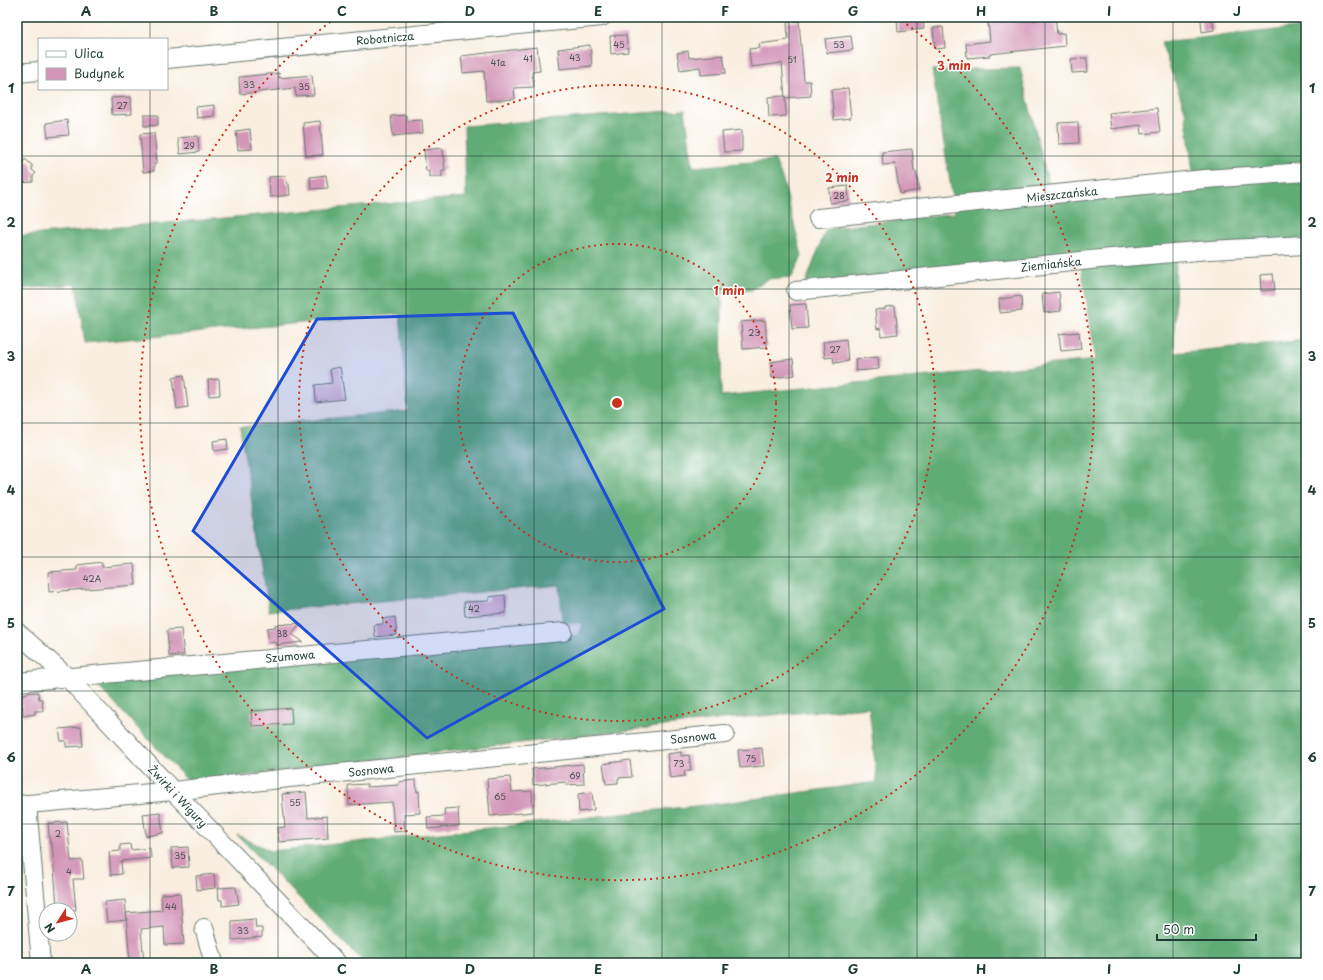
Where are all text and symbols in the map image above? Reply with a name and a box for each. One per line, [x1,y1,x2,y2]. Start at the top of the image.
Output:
text: A [81,1,91,20]
text: B [210,1,219,20]
text: C [337,1,347,20]
text: D [465,1,475,20]
text: E [594,1,602,20]
text: F [721,1,729,20]
text: G [848,1,858,20]
text: H [976,1,986,20]
text: I [1107,1,1111,20]
text: J [1233,1,1241,20]
street label: Robotnicza [355,27,415,49]
house number: 45 [613,37,625,51]
house number: 53 [833,37,845,51]
legend [38,38,168,90]
text: Ulica [74,44,104,62]
house number: 43 [569,50,581,64]
house number: 41 [523,51,533,65]
house number: 51 [787,52,797,66]
house number: 41a [490,55,506,69]
text: 3 min [937,56,971,74]
text: Budynek [74,64,124,82]
house number: 33 [243,77,255,91]
text: 1 [8,78,14,97]
text: 1 [1309,78,1315,97]
house number: 35 [298,79,310,93]
house number: 27 [116,98,128,112]
house number: 29 [183,138,195,152]
text: 2 min [825,168,859,186]
street label: Mieszczańska [1026,182,1099,206]
house number: 28 [833,188,845,202]
text: 2 [6,212,16,231]
text: 2 [1307,212,1317,231]
street label: Ziemiańska [1020,252,1082,276]
text: 1 min [713,281,745,299]
house number: 23 [748,325,760,339]
house number: 27 [829,342,841,356]
text: 3 [7,346,16,365]
text: 3 [1308,346,1317,365]
centre of rings [610,396,624,410]
text: 4 [7,480,16,499]
text: 4 [1308,480,1317,499]
house number: 42A [83,571,102,585]
house number: 42 [468,601,480,615]
text: 5 [7,613,15,632]
text: 5 [1308,613,1316,632]
house number: 38 [276,626,288,640]
street label: Szumowa [265,645,315,667]
street label: Sosnowa [669,726,717,748]
text: 6 [6,747,16,766]
text: 6 [1307,747,1317,766]
house number: 75 [746,751,756,765]
house number: 73 [674,756,684,770]
street label: Sosnowa [347,759,395,781]
street label: Żwirki i Wigury [144,761,212,831]
house number: 69 [569,768,581,782]
house number: 65 [494,789,506,803]
house number: 55 [289,795,301,809]
house number: 2 [55,826,61,840]
house number: 35 [174,848,186,862]
house number: 4 [66,864,72,878]
text: 7 [7,881,15,900]
text: 7 [1308,881,1316,900]
house number: 44 [165,899,177,913]
north arrow [38,902,78,942]
scale bar [1157,916,1256,942]
text: N [40,919,59,937]
text: 50 m [1163,920,1194,938]
house number: 33 [237,923,249,937]
text: A [81,959,91,978]
text: B [210,959,219,978]
text: C [337,959,347,978]
text: D [465,959,475,978]
text: E [594,959,602,978]
text: F [721,959,729,978]
text: G [848,959,858,978]
text: H [976,959,986,978]
text: I [1107,959,1111,978]
text: J [1233,959,1241,978]

